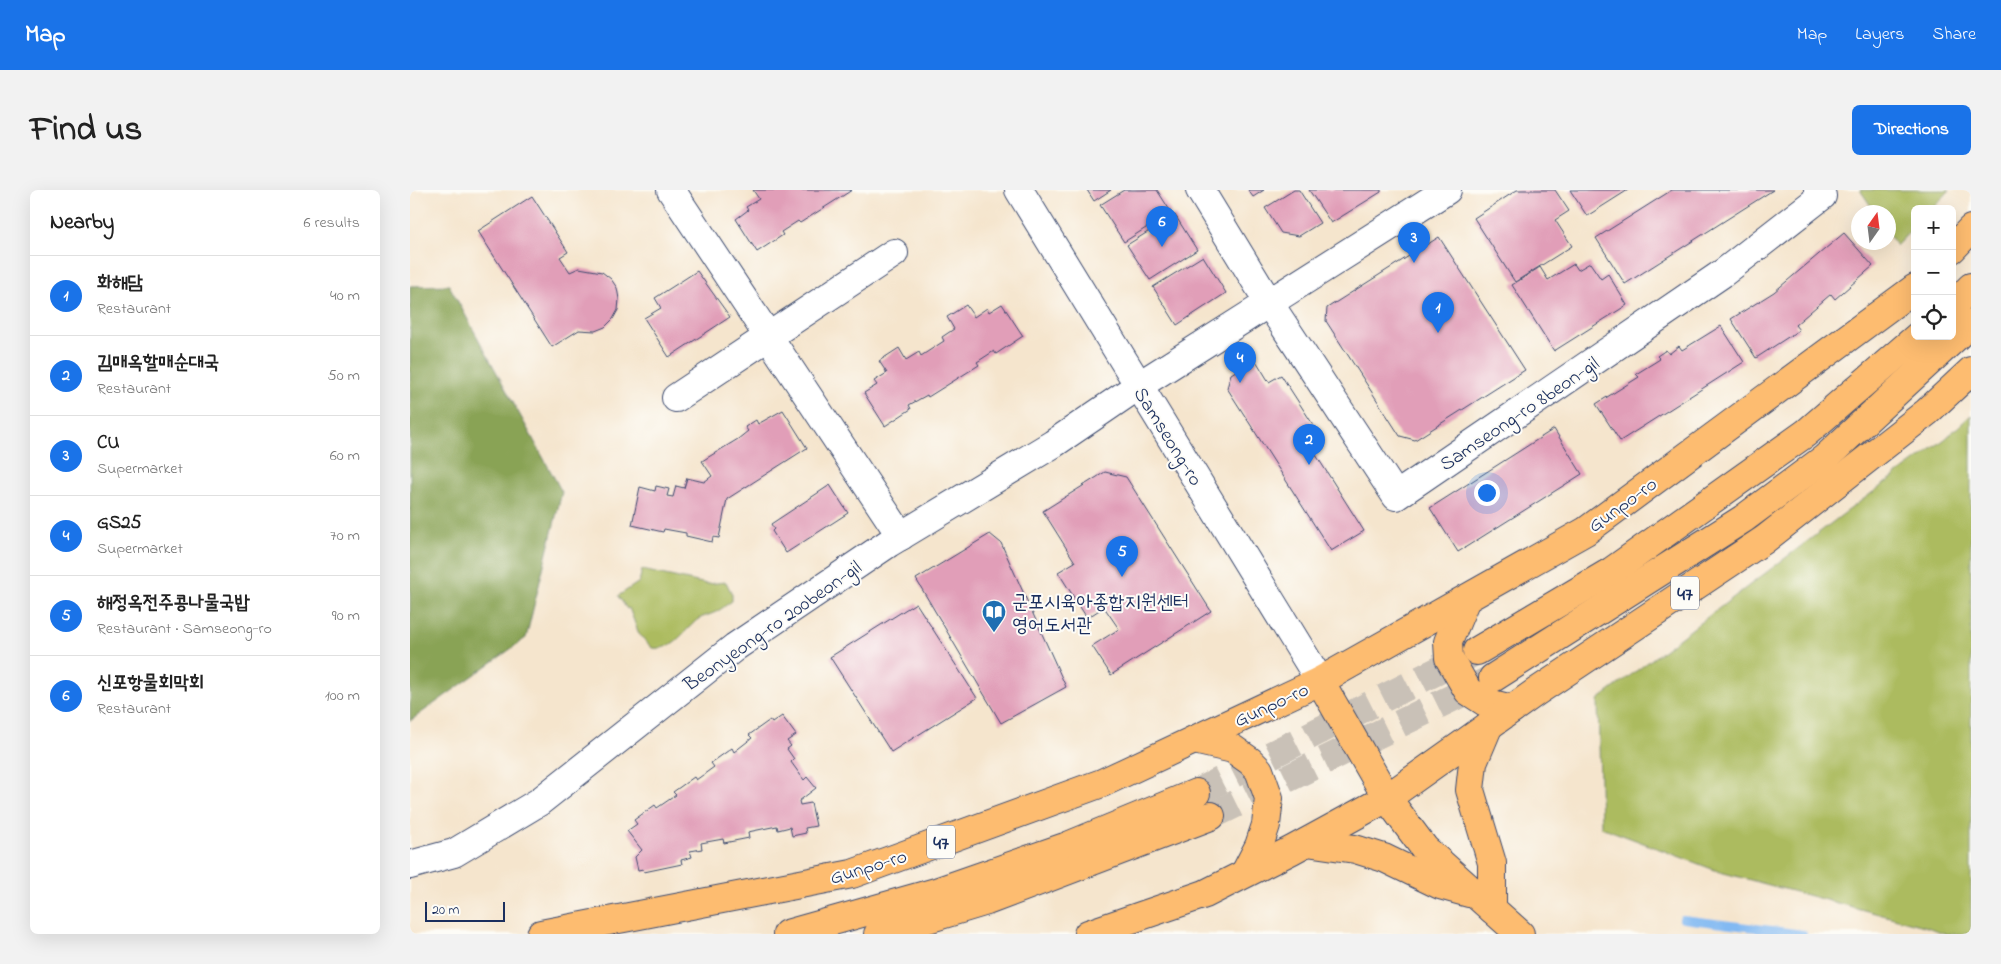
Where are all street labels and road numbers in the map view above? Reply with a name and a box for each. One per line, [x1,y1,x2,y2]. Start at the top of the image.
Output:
street label: Samseong-ro 8beon-gil [1435,351,1607,480]
street label: Samseong-ro [1124,382,1209,493]
street label: Gunpo-ro [1583,471,1664,541]
street label: Beonyeong-ro 200beon-gil [678,554,869,701]
road number: 47 [1671,576,1699,609]
street label: Gunpo-ro [1230,676,1314,736]
road number: 47 [927,826,955,859]
street label: Gunpo-ro [827,843,911,894]

